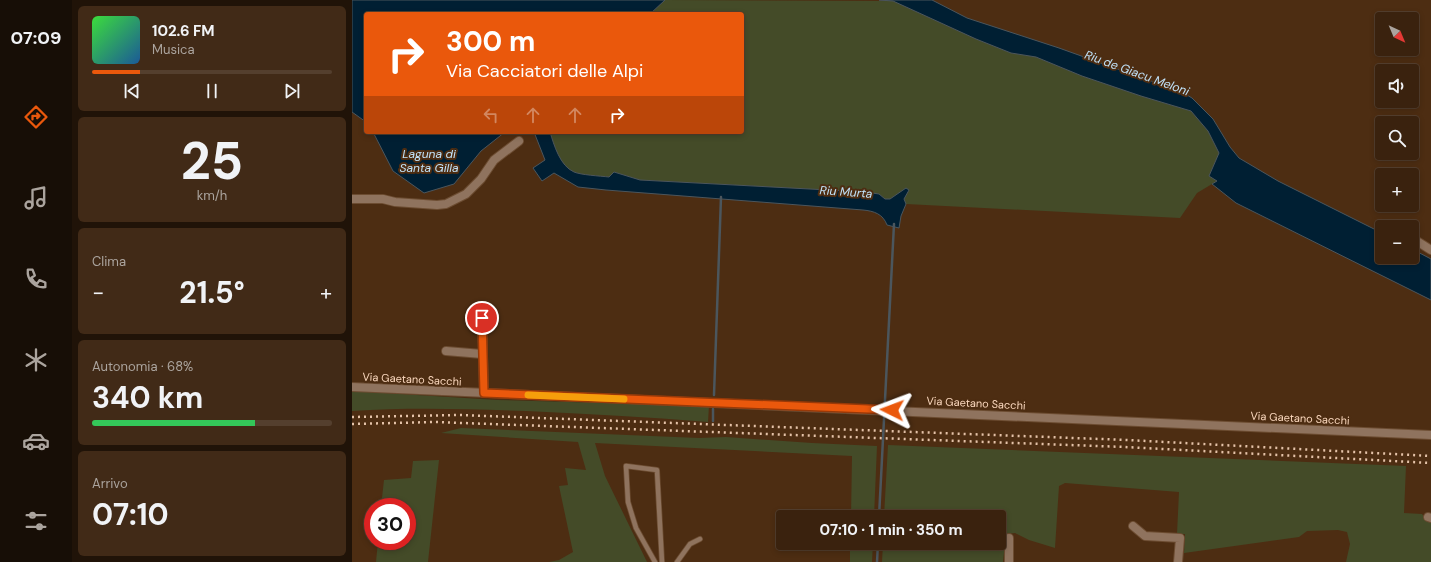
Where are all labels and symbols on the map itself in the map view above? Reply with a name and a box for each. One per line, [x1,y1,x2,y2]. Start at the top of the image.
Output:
north arrow [1375,12,1419,56]
water label: Riu de Giacu Meloni [1082,47,1193,100]
water label: Laguna di Santa Gilla [399,146,459,176]
water label: Riu Murta [819,182,873,202]
pin [465,301,499,335]
street label: Via Gaetano Sacchi [362,369,462,389]
position arrow [871,389,913,431]
street label: Via Gaetano Sacchi [926,393,1026,413]
street label: Via Gaetano Sacchi [1250,408,1350,428]
speed limit sign: 30 [364,498,416,550]

